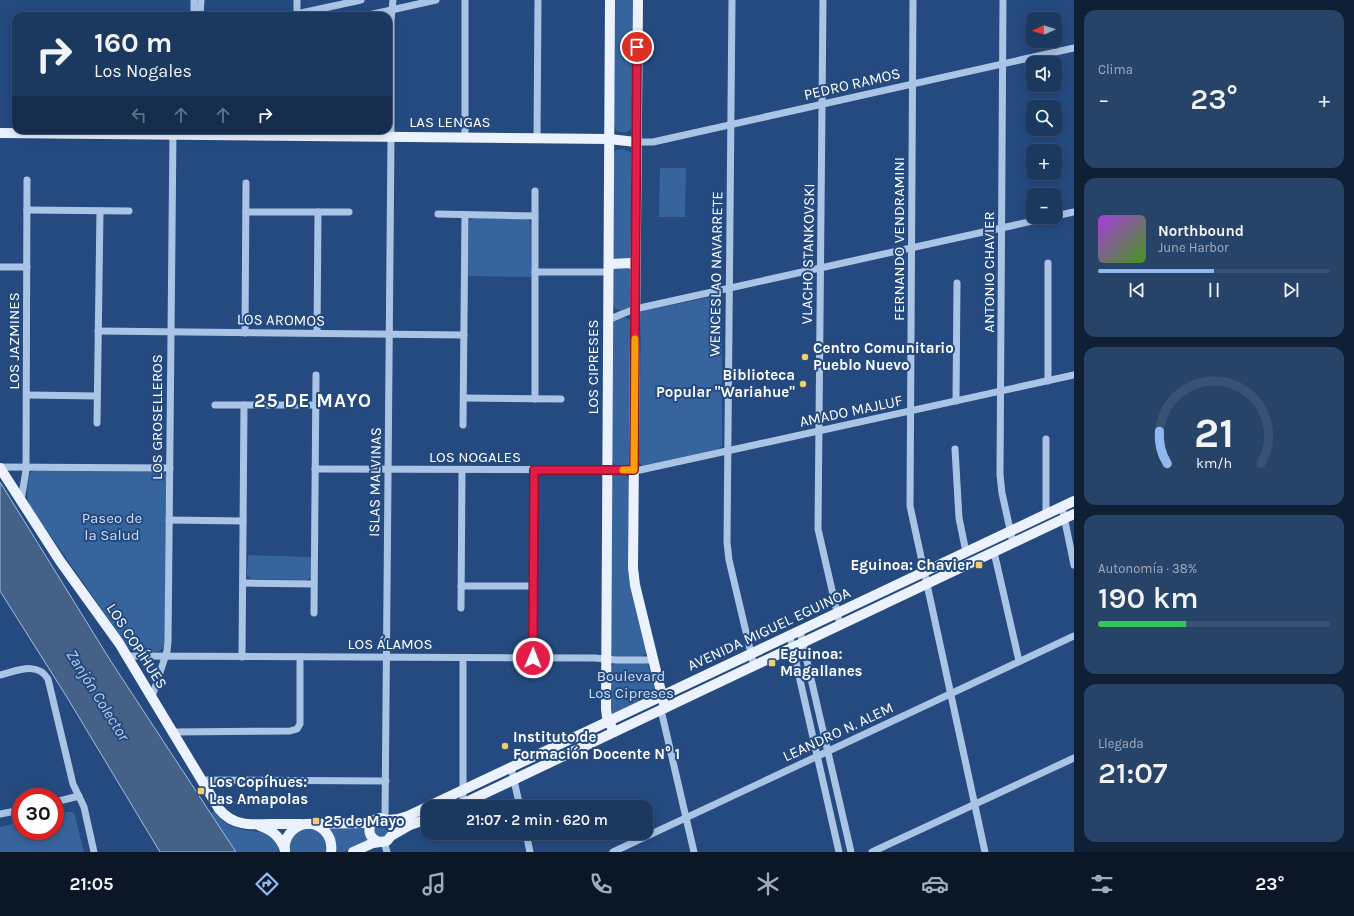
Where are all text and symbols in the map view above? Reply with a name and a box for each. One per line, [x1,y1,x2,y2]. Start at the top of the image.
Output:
north arrow [1026,12,1062,48]
map controls [1026,12,1062,224]
text: 160 m [94,26,172,59]
icon: right [28,28,80,80]
pin [620,30,654,64]
icon: arrive [626,36,648,58]
button: sound [1026,56,1062,92]
text: Los Nogales [94,60,192,82]
text: Clima [1098,62,1133,77]
street label: PEDRO RAMOS [802,64,902,104]
text: 23° [1190,81,1238,117]
text: − [1098,87,1110,113]
text: + [1318,87,1330,113]
button: search [1026,100,1062,136]
icon: left [128,104,150,126]
icon: ahead [170,104,192,126]
icon: ahead [212,104,234,126]
icon: right [254,104,276,126]
street label: LAS LENGAS [409,113,491,131]
button: + [1026,144,1062,180]
street label: FERNANDO VENDRAMINI [890,157,908,321]
street label: VLACHO STANKOVSKI [798,183,818,325]
button: − [1026,188,1062,224]
street label: WENCESLAO NAVARRETE [706,191,726,357]
street label: ANTONIO CHAVIER [980,211,998,333]
text: Northbound [1158,222,1244,240]
text: June Harbor [1158,240,1229,255]
icon: previous [1126,279,1148,301]
icon: pause [1203,279,1225,301]
icon: next [1280,279,1302,301]
street label: LOS JAZMINES [5,292,23,390]
street label: LOS AROMOS [237,310,325,330]
street label: LOS CIPRESES [584,319,602,415]
place label: Centro Comunitario Pueblo Nuevo [813,339,954,374]
marker: Centro Comunitario Pueblo Nuevo [800,352,810,362]
street label: LOS GROSELLEROS [148,354,166,480]
place label: Biblioteca Popular "Wariahue" [656,366,795,401]
marker: Biblioteca Popular "Wariahue" [798,379,808,389]
district label: 25 DE MAYO [254,390,372,412]
street label: AMADO MAJLUF [798,391,904,431]
text: 21 [1194,409,1234,457]
street label: ISLAS MALVINAS [365,427,385,537]
street label: LOS NOGALES [429,448,521,466]
text: km/h [1196,455,1232,472]
park label: Paseo de la Salud [82,509,142,544]
place label: Eguinoa: Chavier [851,556,971,574]
marker: Eguinoa: Chavier [974,560,984,570]
text: Autonomía · 38% [1098,561,1197,576]
text: 190 km [1098,580,1199,616]
street label: AVENIDA MIGUEL EGUINOA [685,583,854,675]
street label: LOS COPÍHUES [103,600,171,692]
street label: LOS ÁLAMOS [347,635,433,653]
position arrow [512,637,554,679]
place label: Eguinoa: Magallanes [780,645,863,680]
water label: Zanjón Colector [62,646,134,745]
marker: Eguinoa: Magallanes [767,658,777,668]
park label: Boulevard Los Cipreses [588,667,674,702]
street label: LEANDRO N. ALEM [780,699,896,765]
place label: Instituto de Formación Docente N° 1 [513,728,680,763]
text: Llegada [1098,736,1144,751]
marker: Instituto de Formación Docente N° 1 [500,741,510,751]
text: 21:07 [1098,755,1168,791]
place label: Los Copíhues: Las Amapolas [209,773,308,808]
marker: Los Copíhues: Las Amapolas [196,786,206,796]
speed limit sign: 30 [12,788,64,840]
text: 21:07 · 2 min · 620 m [466,811,608,829]
place label: 25 de Mayo [324,812,405,830]
marker: 25 de Mayo [311,816,321,826]
icon: directions [253,870,281,898]
icon: music [420,870,448,898]
icon: phone [587,870,615,898]
icon: climate [754,870,782,898]
icon: car [921,870,949,898]
icon: filters [1088,870,1116,898]
text: 21:05 [70,873,114,895]
text: 23° [1255,873,1284,895]

